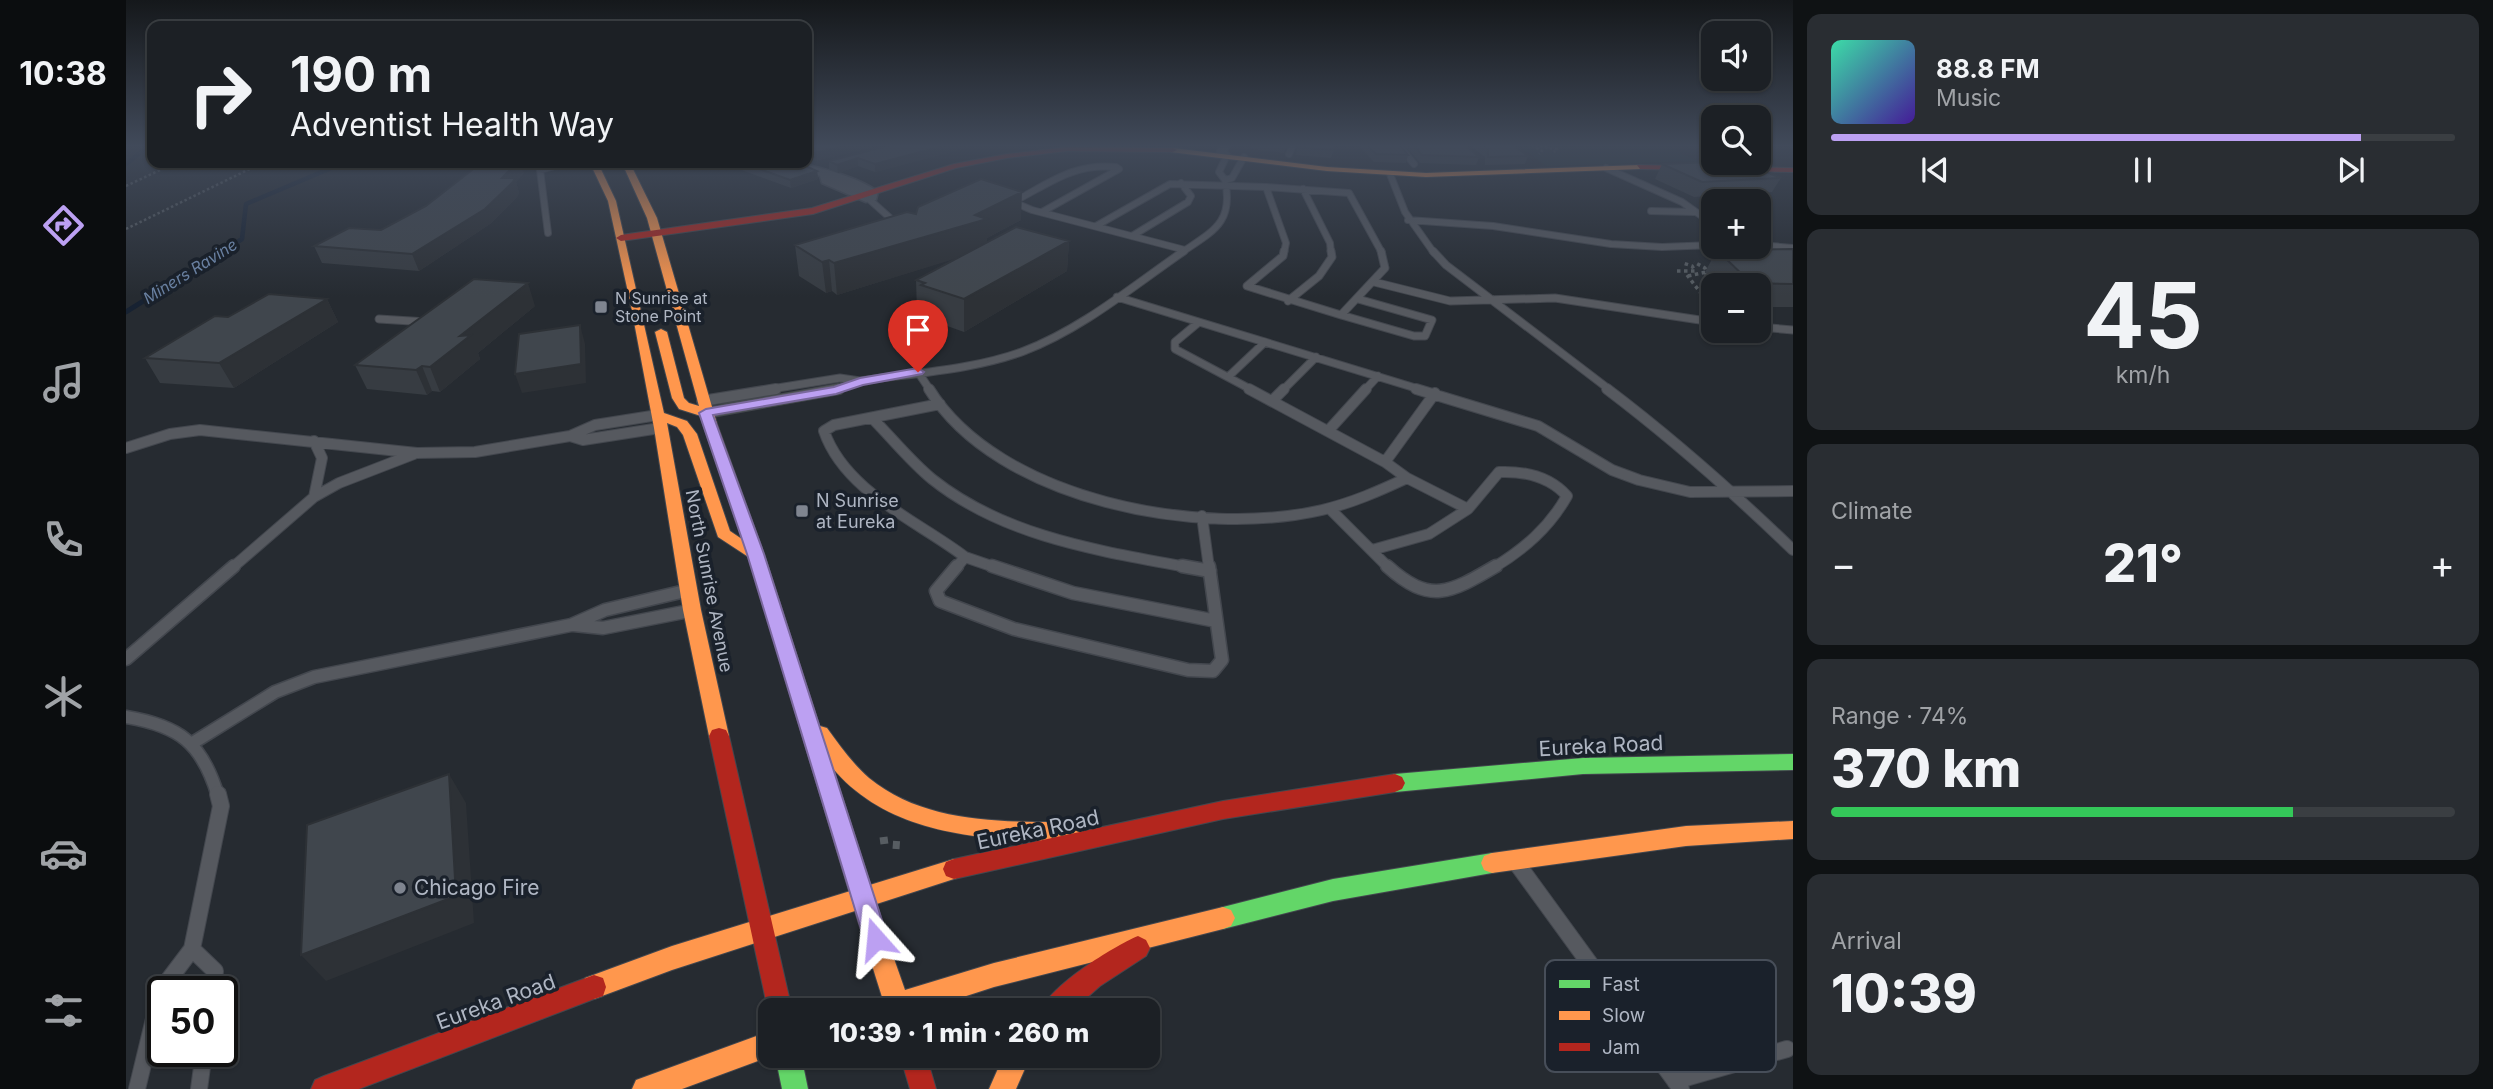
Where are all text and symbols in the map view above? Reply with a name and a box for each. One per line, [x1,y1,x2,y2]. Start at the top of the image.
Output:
map controls [1701,21,1771,343]
button: sound [1701,21,1771,91]
text: 190 m [290,45,432,104]
icon: right [175,49,266,140]
text: 88.8 FM [1936,53,2040,84]
text: 10:38 [19,54,107,93]
text: Music [1936,84,2001,112]
text: Adventist Health Way [290,105,614,144]
button: search [1701,105,1771,175]
icon: previous [1916,151,1954,189]
icon: pause [2124,151,2162,189]
icon: next [2332,151,2370,189]
button: + [1701,189,1771,259]
icon: directions [39,201,88,250]
water label: Miners Ravine [139,234,241,308]
text: 45 [2083,260,2203,370]
button: − [1701,273,1771,343]
place label: N Sunrise at Stone Point [615,288,707,326]
marker: N Sunrise at Stone Point [593,299,609,315]
pin [888,300,948,372]
icon: arrive [899,311,937,349]
icon: music [39,358,88,407]
text: km/h [2116,361,2170,389]
street label: North Sunrise Avenue [681,488,737,674]
place label: N Sunrise at Eureka [816,490,899,532]
text: Climate [1831,497,1913,525]
marker: N Sunrise at Eureka [794,503,810,519]
icon: phone [39,515,88,564]
text: 21° [2103,532,2183,595]
text: − [1831,541,1856,587]
text: + [2430,541,2455,587]
icon: climate [39,672,88,721]
text: Range · 74% [1831,702,1968,730]
street label: Eureka Road [1538,730,1664,761]
text: 370 km [1831,737,2021,800]
street label: Eureka Road [974,804,1101,855]
icon: car [39,829,88,878]
place label: Chicago Fire [414,875,540,900]
marker: Chicago Fire [392,880,408,896]
position arrow [839,902,913,976]
text: Arrival [1831,927,1902,955]
legend [1545,960,1776,1072]
text: 10:39 [1831,962,1977,1025]
street label: Eureka Road [433,968,559,1035]
text: Fast [1602,973,1640,996]
speed limit sign: 50 [147,976,238,1067]
icon: filters [39,986,88,1035]
text: Slow [1602,1004,1645,1027]
text: 10:39 · 1 min · 260 m [829,1017,1089,1048]
text: Jam [1602,1036,1640,1059]

